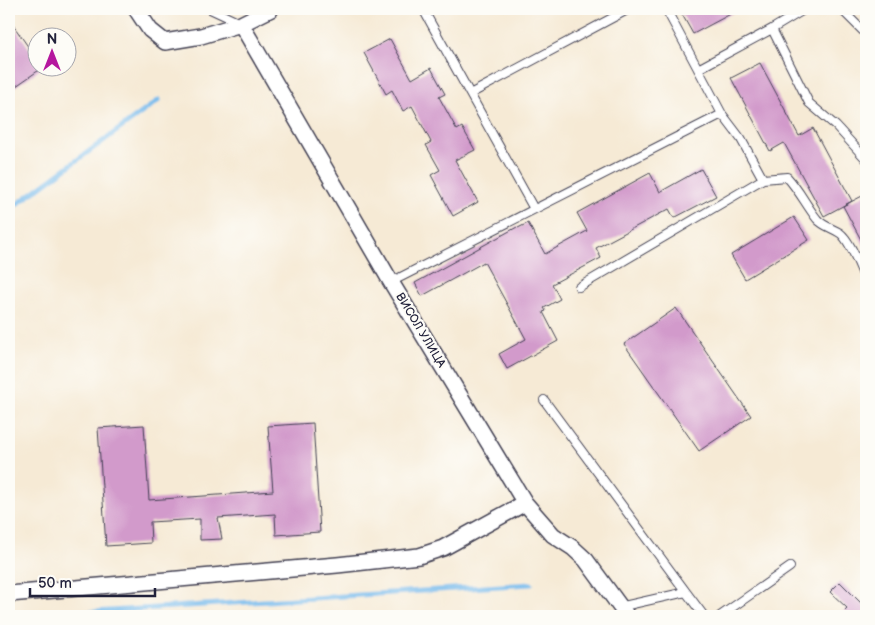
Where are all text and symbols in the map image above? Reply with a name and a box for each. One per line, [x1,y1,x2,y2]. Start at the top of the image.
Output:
north arrow [28,28,78,78]
text: N [47,31,57,48]
street label: ВИСОЛ УЛИЦА [392,290,449,371]
scale bar [30,565,155,597]
text: 50 m [38,574,72,593]

